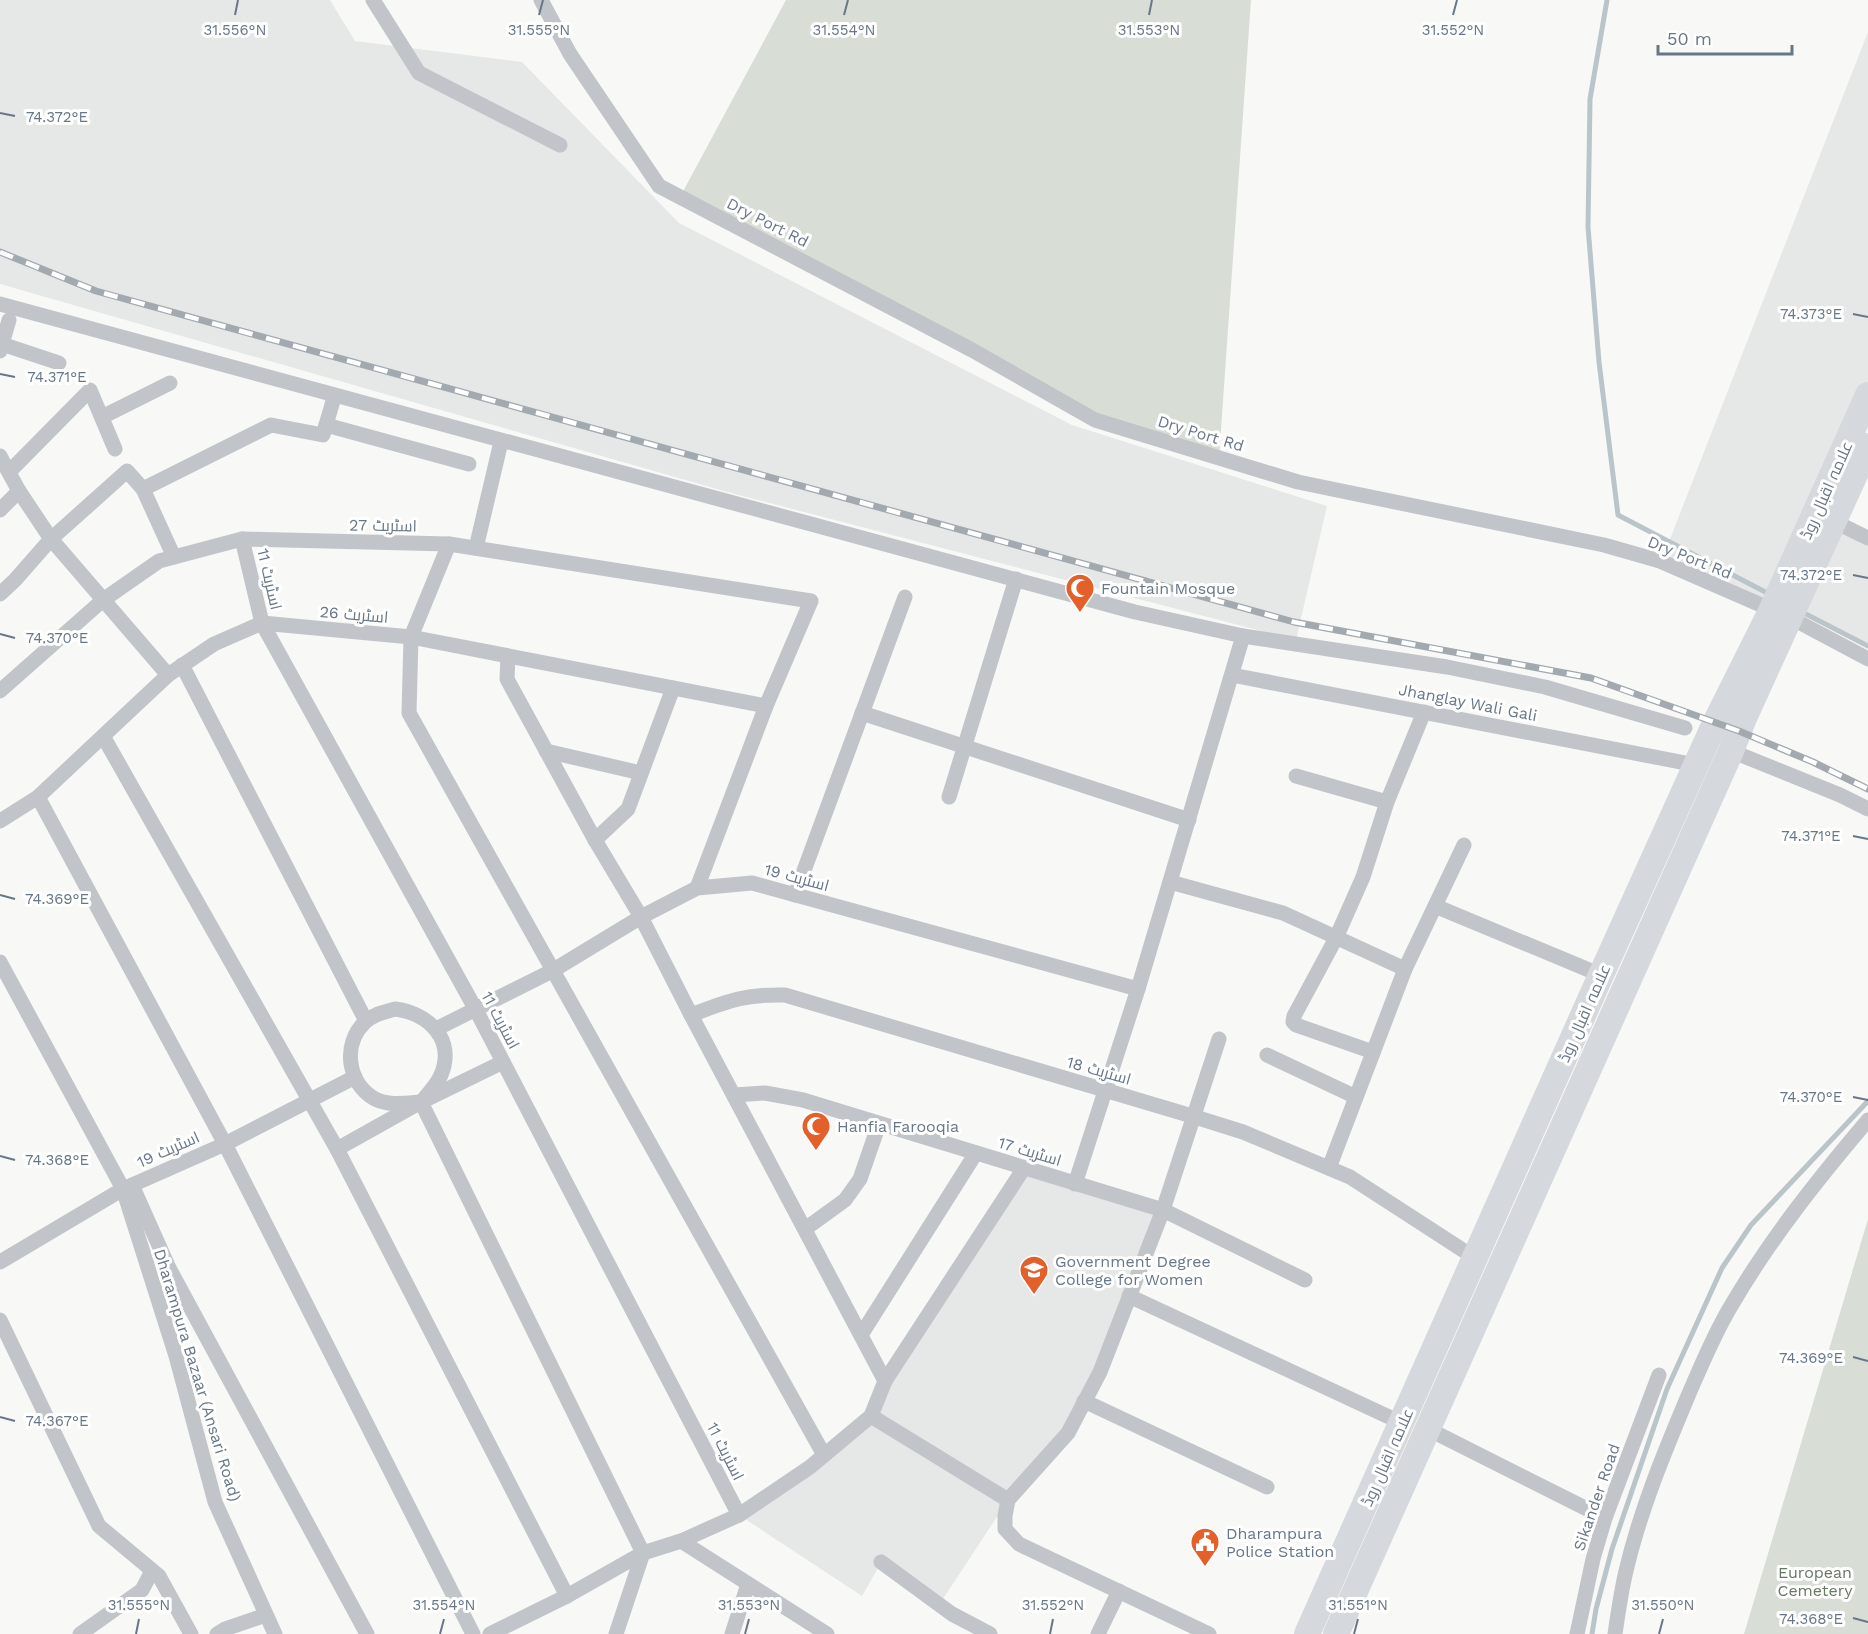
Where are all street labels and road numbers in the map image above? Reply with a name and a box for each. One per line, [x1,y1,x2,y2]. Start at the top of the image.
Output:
street label: Dry Port Rd [724,194,812,251]
street label: Dry Port Rd [1155,411,1246,456]
street label: علامہ اقبال روڈ [1796,438,1857,543]
street label: اسٹریٹ 27 [349,515,417,536]
street label: Dry Port Rd [1645,532,1735,583]
street label: اسٹریٹ 11 [253,547,286,612]
street label: اسٹریٹ 26 [319,602,389,627]
street label: Jhanglay Wali Gali [1397,680,1539,725]
street label: اسٹریٹ 19 [763,860,831,895]
street label: علامہ اقبال روڈ [1554,961,1615,1066]
street label: اسٹریٹ 11 [478,988,524,1052]
street label: اسٹریٹ 18 [1065,1052,1133,1089]
street label: اسٹریٹ 19 [134,1127,202,1172]
street label: اسٹریٹ 17 [996,1133,1064,1170]
street label: Dharampura Bazaar (Ansari Road) [150,1247,245,1504]
street label: علامہ اقبال روڈ [1357,1405,1418,1510]
street label: اسٹریٹ 11 [703,1419,748,1483]
street label: Sikander Road [1569,1441,1624,1553]

